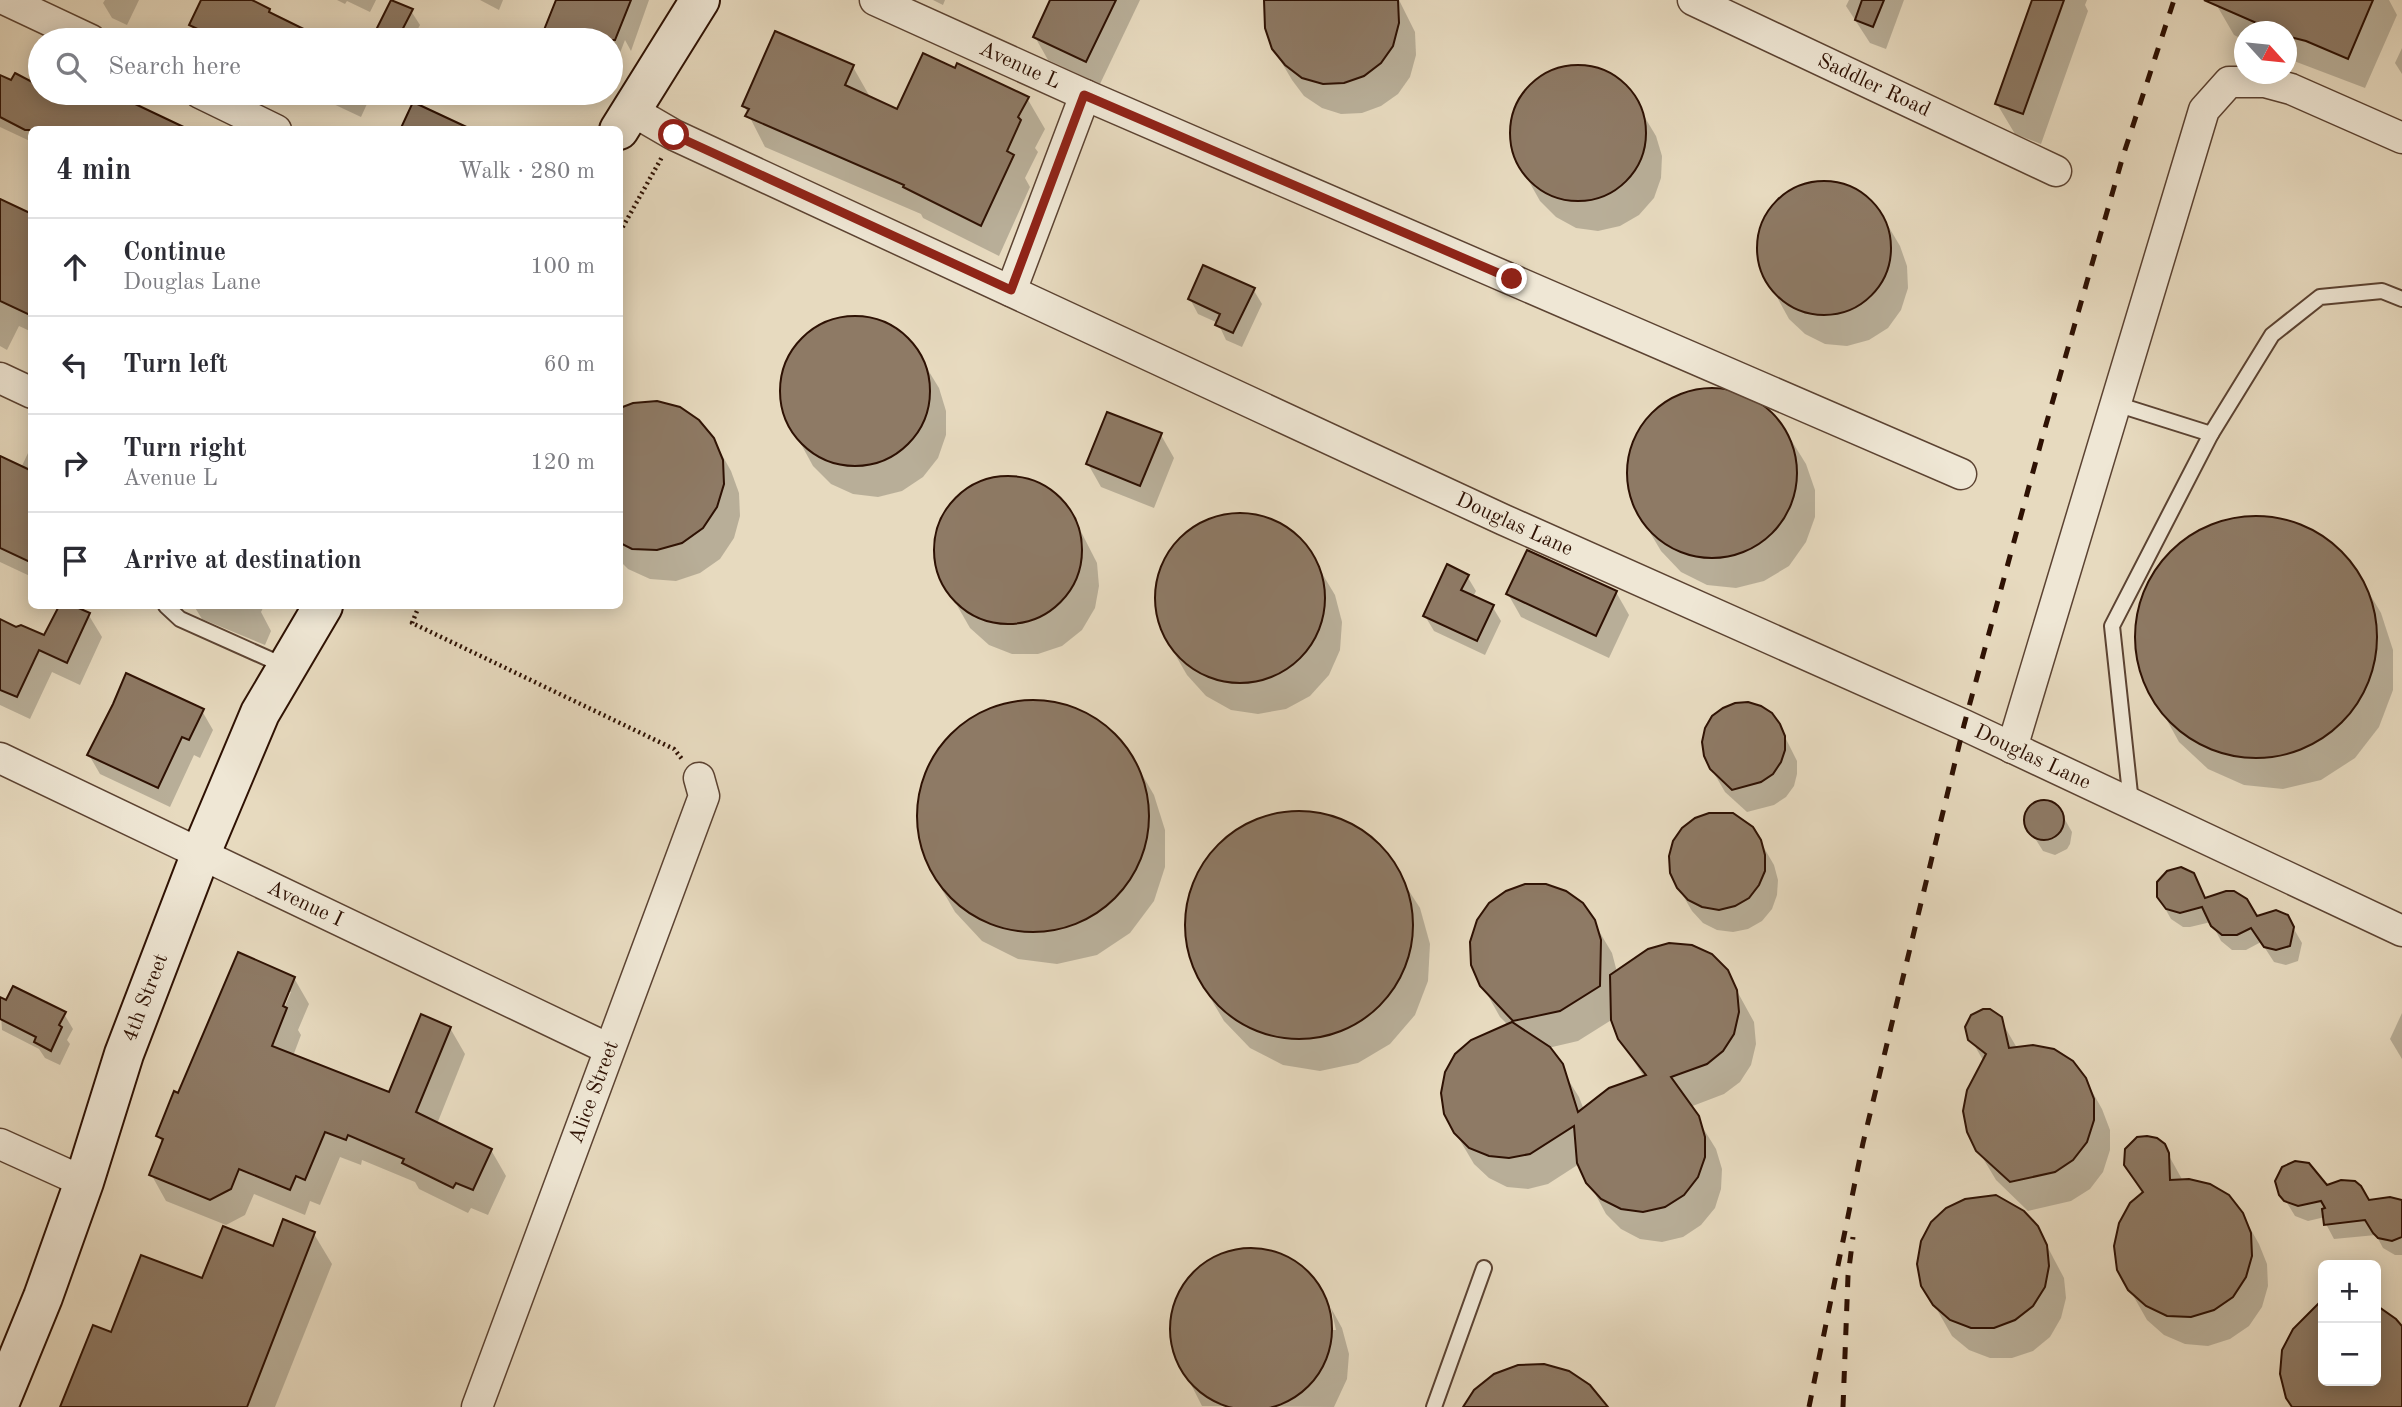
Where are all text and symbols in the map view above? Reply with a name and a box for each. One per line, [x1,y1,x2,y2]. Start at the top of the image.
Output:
north arrow [2234,21,2297,84]
search box [28,28,623,105]
street label: Avenue L [976,38,1064,93]
icon: search [52,48,90,86]
street label: Saddler Road [1814,50,1934,121]
text: Search here [108,54,241,80]
route start [658,119,689,150]
text: 4 min [56,156,131,186]
text: Walk · 280 m [459,160,595,183]
text: Continue [123,240,226,266]
icon: ahead [56,248,94,286]
text: 100 m [530,255,595,278]
route end [1496,263,1527,294]
text: Douglas Lane [123,271,261,294]
icon: left [56,346,94,384]
text: Turn left [123,352,228,378]
text: 60 m [544,353,595,376]
text: Turn right [123,436,246,462]
icon: right [56,444,94,482]
text: 120 m [530,451,595,474]
text: Avenue L [123,467,218,490]
street label: Douglas Lane [1453,489,1576,560]
icon: arrive [56,542,94,580]
text: Arrive at destination [123,548,362,574]
street label: Douglas Lane [1971,721,2094,794]
street label: Avenue I [264,877,346,931]
street label: 4th Street [119,951,172,1045]
street label: Alice Street [565,1038,623,1146]
map controls [2318,1260,2381,1386]
button: + [2318,1260,2381,1323]
button: − [2318,1323,2381,1386]

